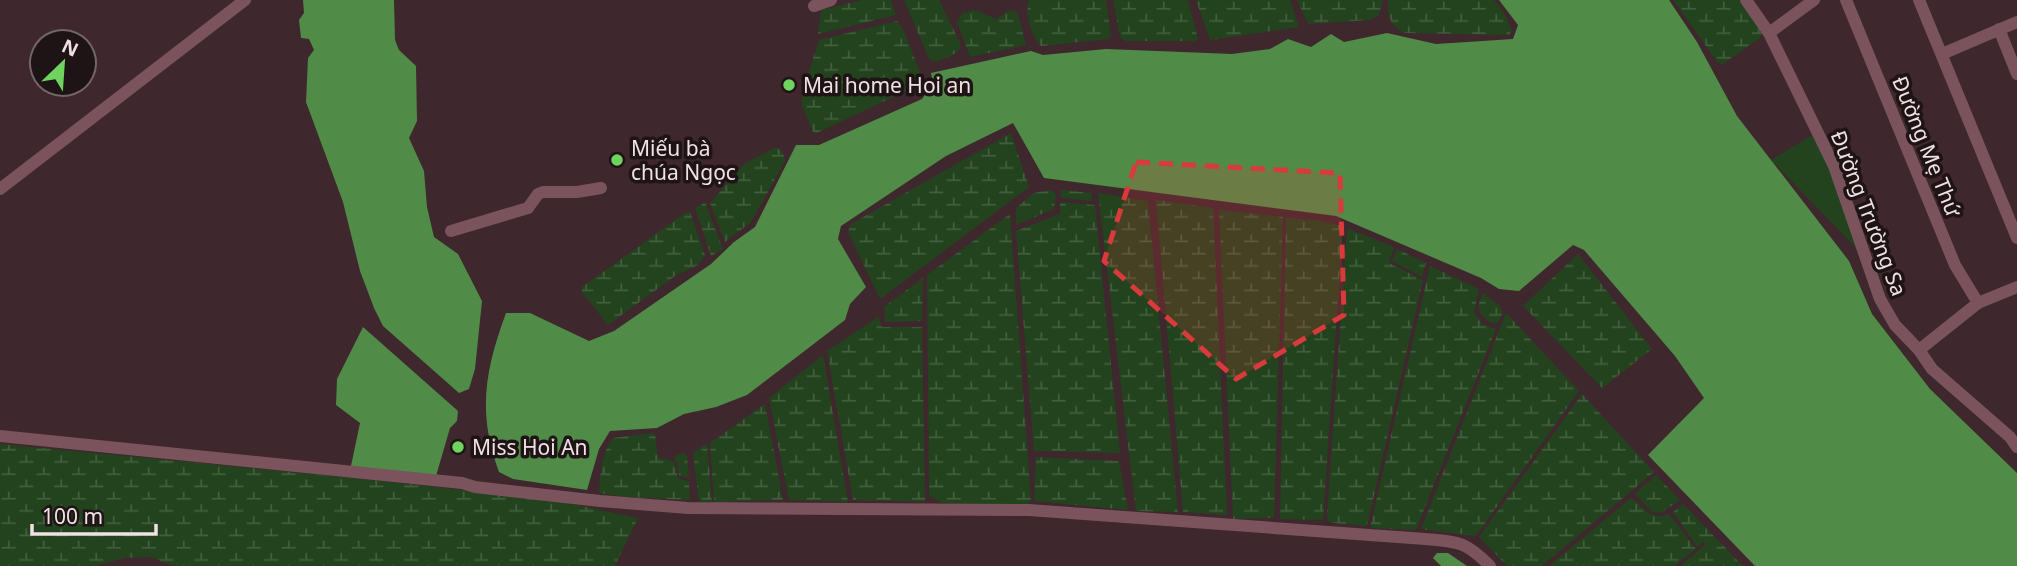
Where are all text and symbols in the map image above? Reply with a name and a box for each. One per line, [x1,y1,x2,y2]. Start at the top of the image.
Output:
north arrow [28,28,98,98]
text: N [58,33,83,63]
place label: Mai home Hoi an [803,71,971,99]
street label: Đường Mẹ Thứ [1886,72,1968,221]
marker: Mai home Hoi an [781,77,797,93]
street label: Đường Trường Sa [1825,126,1913,300]
place label: Miếu bà chúa Ngọc [631,134,736,186]
marker: Miếu bà chúa Ngọc [609,152,625,168]
place label: Miss Hoi An [472,433,588,461]
marker: Miss Hoi An [450,439,466,455]
scale bar [32,492,156,536]
text: 100 m [42,502,103,530]

